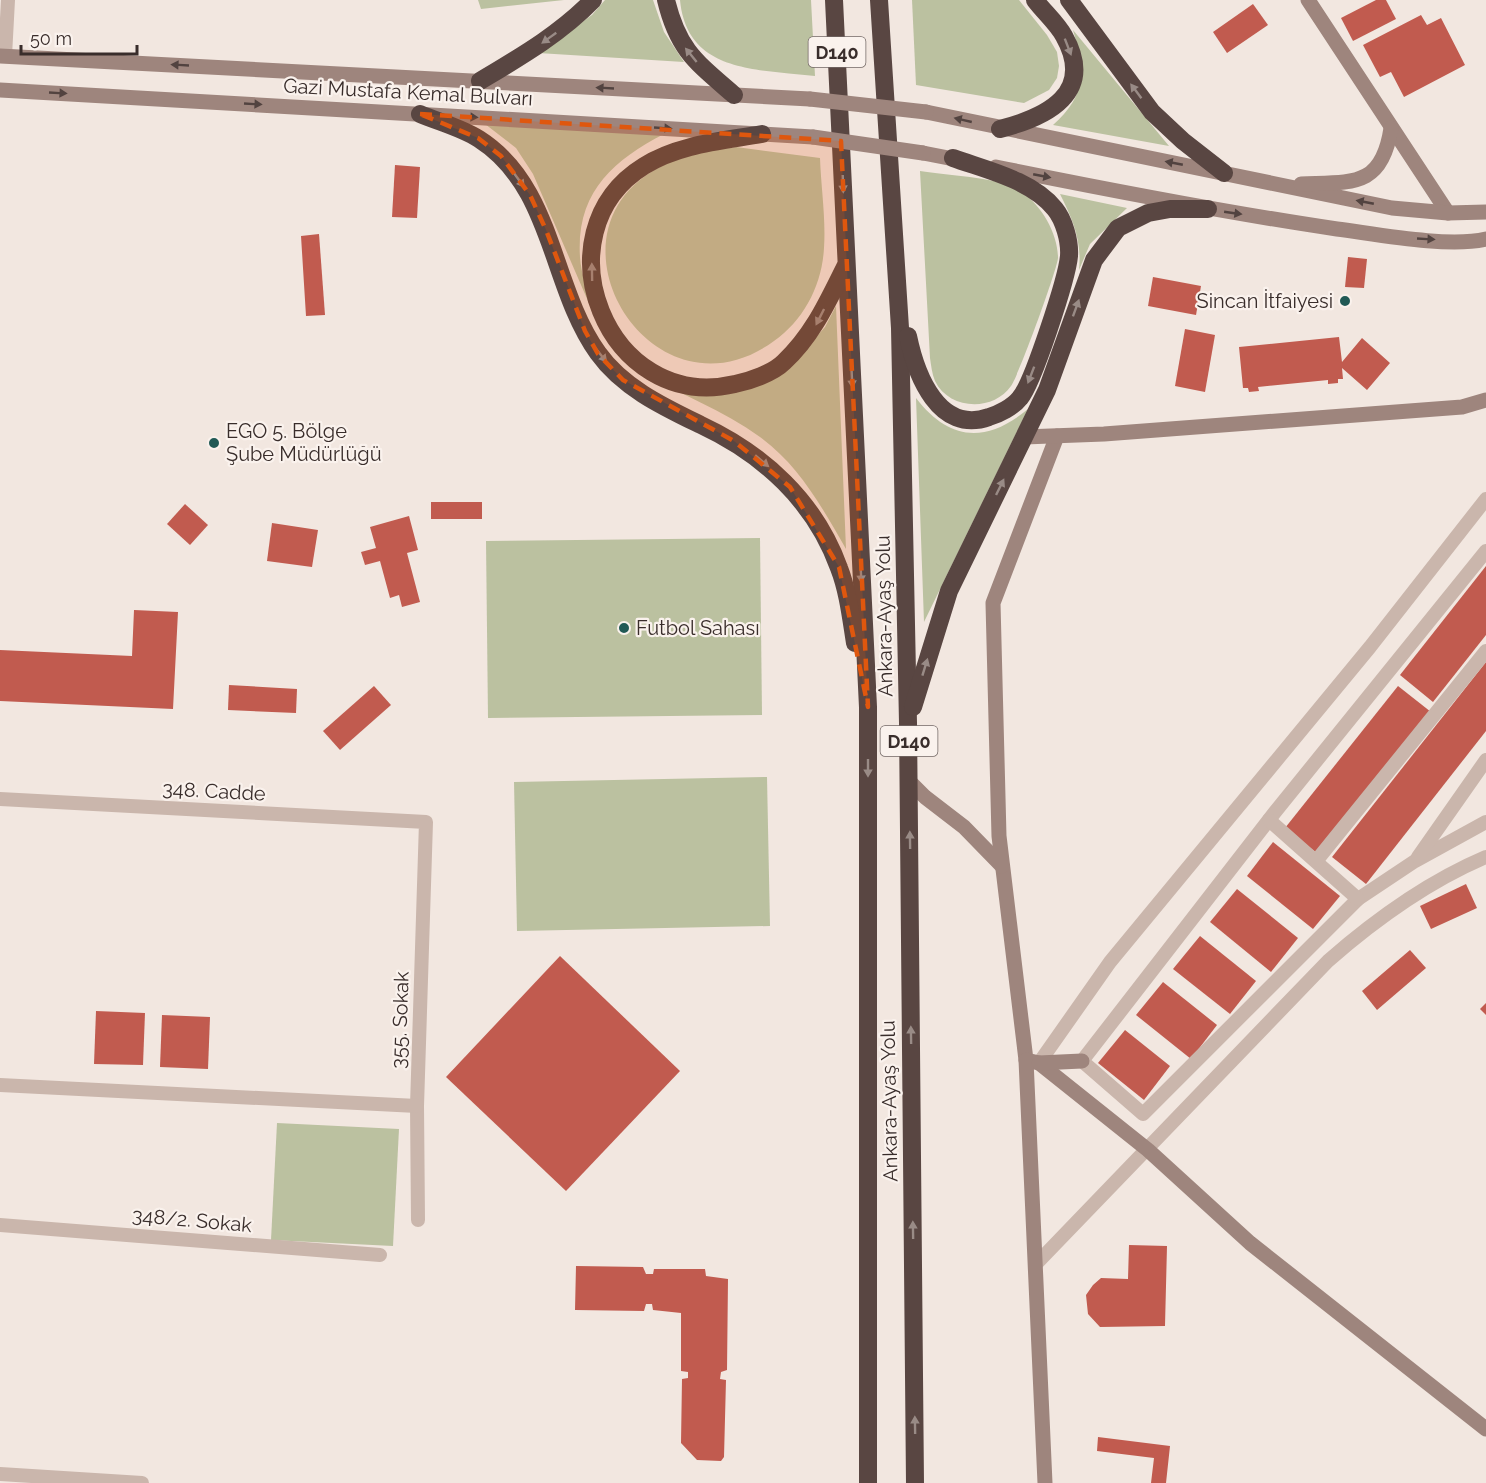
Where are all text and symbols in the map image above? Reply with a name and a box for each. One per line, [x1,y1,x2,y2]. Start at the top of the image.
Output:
scale bar [21,18,136,56]
text: 50 m [30,28,72,49]
one-way arrow [542,32,558,44]
road number: D140 [808,37,866,67]
one-way arrow [1064,38,1074,56]
one-way arrow [684,47,697,63]
one-way arrow [170,61,189,70]
street label: Gazi Mustafa Kemal Bulvarı [283,73,533,111]
one-way arrow [596,83,615,92]
one-way arrow [1130,83,1142,99]
one-way arrow [49,88,68,98]
one-way arrow [244,100,263,109]
one-way arrow [459,112,478,121]
one-way arrow [953,115,972,125]
one-way arrow [654,123,673,133]
one-way arrow [1165,158,1184,168]
one-way arrow [512,172,524,187]
one-way arrow [1032,172,1051,181]
one-way arrow [839,174,848,193]
one-way arrow [1356,197,1375,206]
one-way arrow [1224,209,1243,218]
one-way arrow [1417,235,1436,244]
one-way arrow [587,262,596,281]
place label: Sincan İtfaiyesi [1197,288,1333,313]
marker: Sincan İtfaiyesi [1338,294,1352,308]
one-way arrow [1072,299,1082,317]
one-way arrow [815,309,825,326]
one-way arrow [594,348,606,363]
one-way arrow [1026,366,1035,384]
one-way arrow [847,369,856,388]
place label: EGO 5. Bölge Şube Müdürlüğü [226,419,382,466]
marker: EGO 5. Bölge Şube Müdürlüğü [207,436,221,450]
one-way arrow [754,455,770,468]
one-way arrow [995,479,1004,496]
street label: Ankara-Ayaş Yolu [871,535,897,697]
one-way arrow [857,564,866,583]
place label: Futbol Sahası [636,616,760,640]
marker: Futbol Sahası [617,621,631,635]
one-way arrow [921,658,931,676]
road number: D140 [880,726,938,756]
one-way arrow [863,759,873,778]
street label: 348. Cadde [162,776,267,806]
one-way arrow [905,830,914,849]
street label: 355. Sokak [386,970,414,1069]
street label: Ankara-Ayaş Yolu [876,1020,902,1182]
one-way arrow [906,1025,916,1044]
street label: 348/2. Sokak [131,1203,253,1237]
one-way arrow [908,1220,918,1239]
one-way arrow [910,1415,920,1434]

